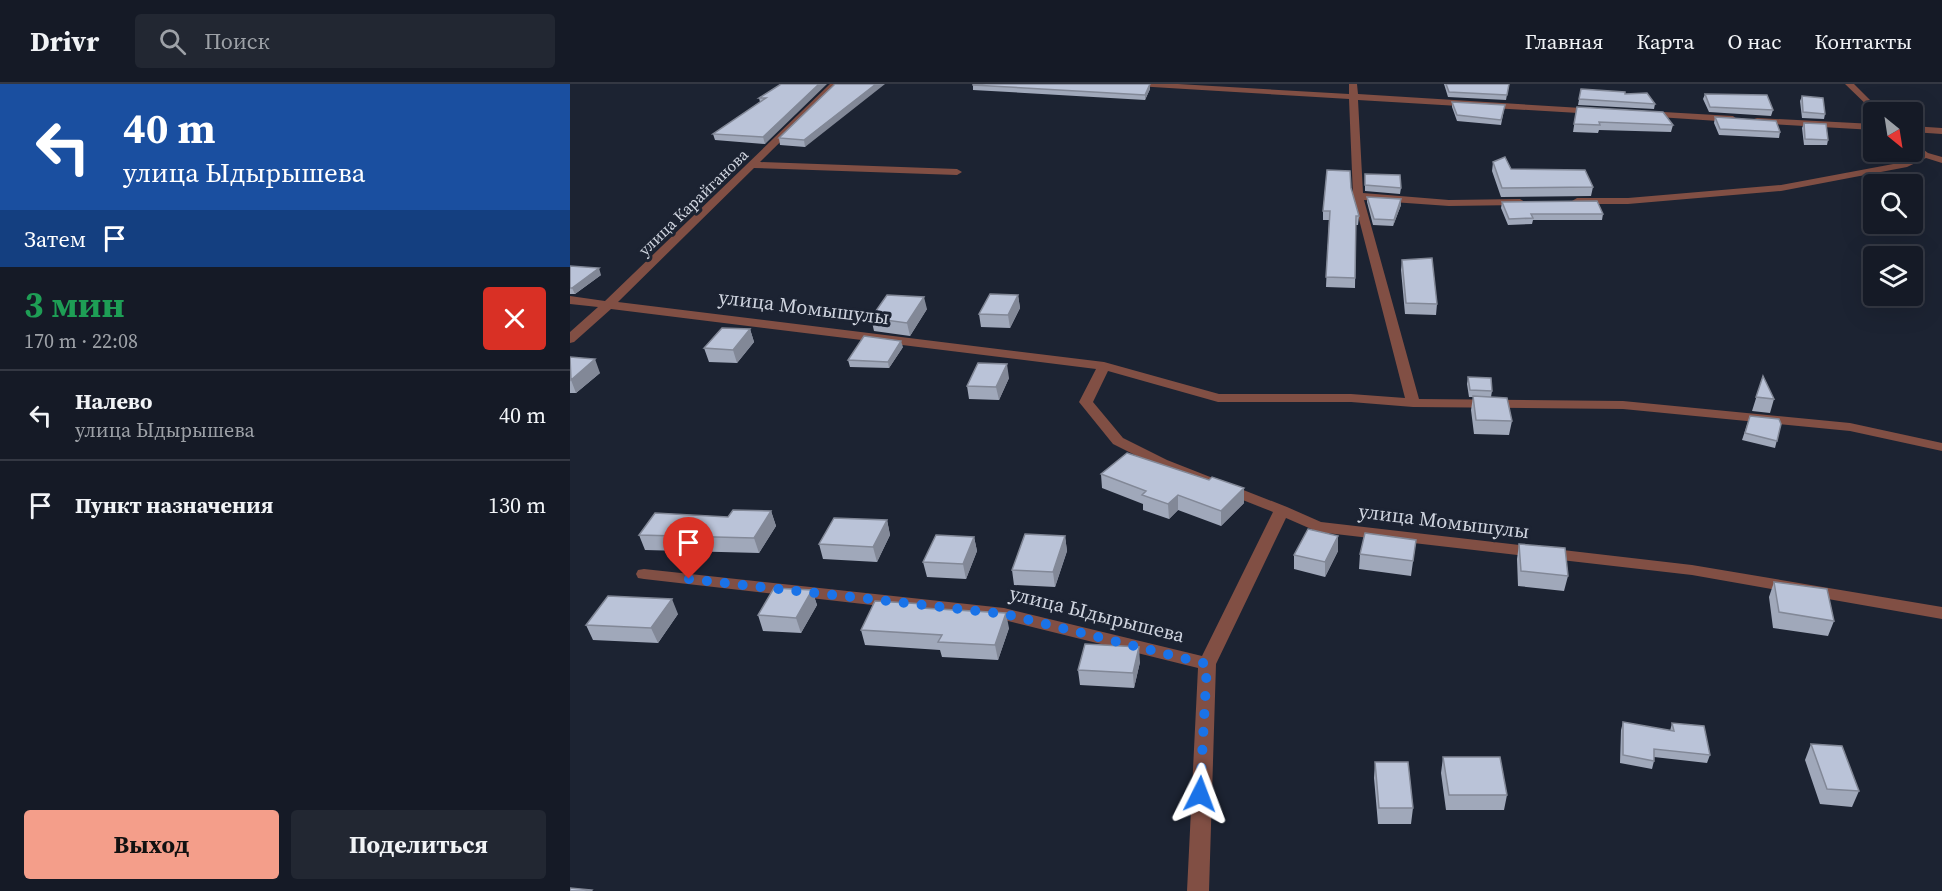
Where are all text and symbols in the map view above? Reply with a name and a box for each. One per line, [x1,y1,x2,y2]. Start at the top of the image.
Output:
search box [135,14,555,68]
text: Drivr [30,22,99,60]
icon: search [156,25,189,58]
text: Поиск [204,26,270,56]
text: Главная [1525,27,1603,56]
text: Карта [1636,27,1694,56]
text: О нас [1727,27,1781,56]
text: Контакты [1814,27,1912,56]
text: 40 m [123,99,216,157]
north arrow [1863,102,1923,162]
map controls [1863,102,1923,306]
icon: left [24,108,102,186]
street label: улица Карайганова [633,143,753,260]
text: улица Ыдырышева [123,154,366,191]
button: search [1863,174,1923,234]
icon: arrive [98,222,131,255]
text: Затем [24,224,86,254]
button: layers [1863,246,1923,306]
text: 3 мин [24,280,125,329]
street label: улица Момышулы [717,283,891,331]
button: close [483,287,546,350]
text: 170 m · 22:08 [24,327,138,355]
text: Налево [75,386,152,416]
icon: left [24,399,57,432]
text: 40 m [499,400,546,430]
text: улица Ыдырышева [75,416,255,444]
icon: arrive [24,489,57,522]
text: Пункт назначения [75,490,273,520]
text: 130 m [488,490,546,520]
street label: улица Момышулы [1357,497,1531,545]
pin [663,517,714,579]
icon: arrive [672,526,705,559]
street label: улица Ыдырышева [1006,579,1188,650]
position arrow [1168,762,1232,826]
button: Выход [24,810,279,879]
button: Поделиться [291,810,546,879]

